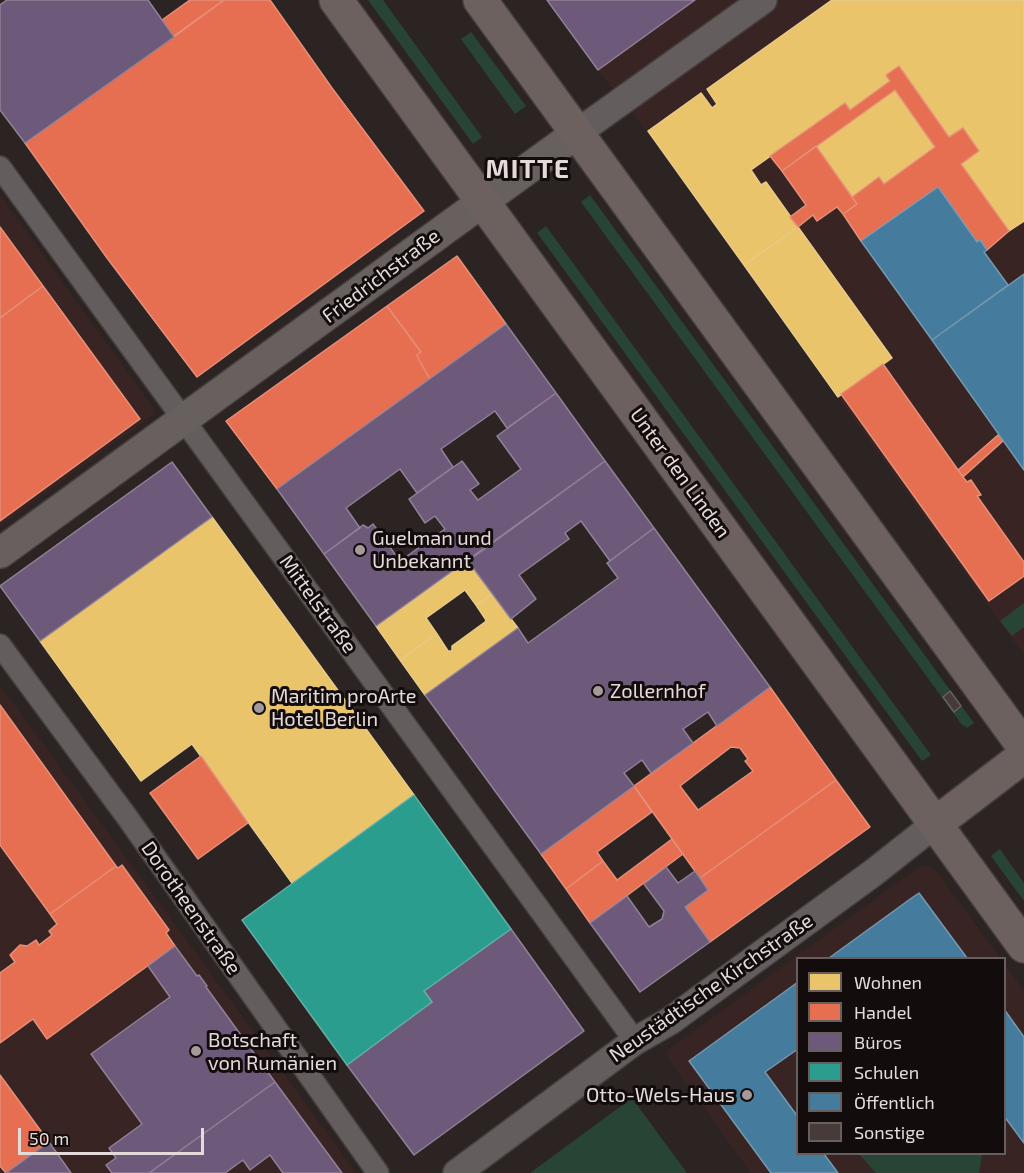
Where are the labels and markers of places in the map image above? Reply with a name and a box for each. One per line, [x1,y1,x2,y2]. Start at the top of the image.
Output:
place label: Guelman und Unbekannt [372,526,492,573]
marker: Guelman und Unbekannt [353,543,367,557]
place label: Zollernhof [610,679,705,703]
place label: Maritim proArte Hotel Berlin [271,684,417,731]
marker: Zollernhof [591,684,605,698]
marker: Maritim proArte Hotel Berlin [252,701,266,715]
place label: Botschaft von Rumänien [208,1028,337,1075]
marker: Botschaft von Rumänien [189,1044,203,1058]
place label: Otto-Wels-Haus [586,1083,735,1107]
marker: Otto-Wels-Haus [740,1088,754,1102]

